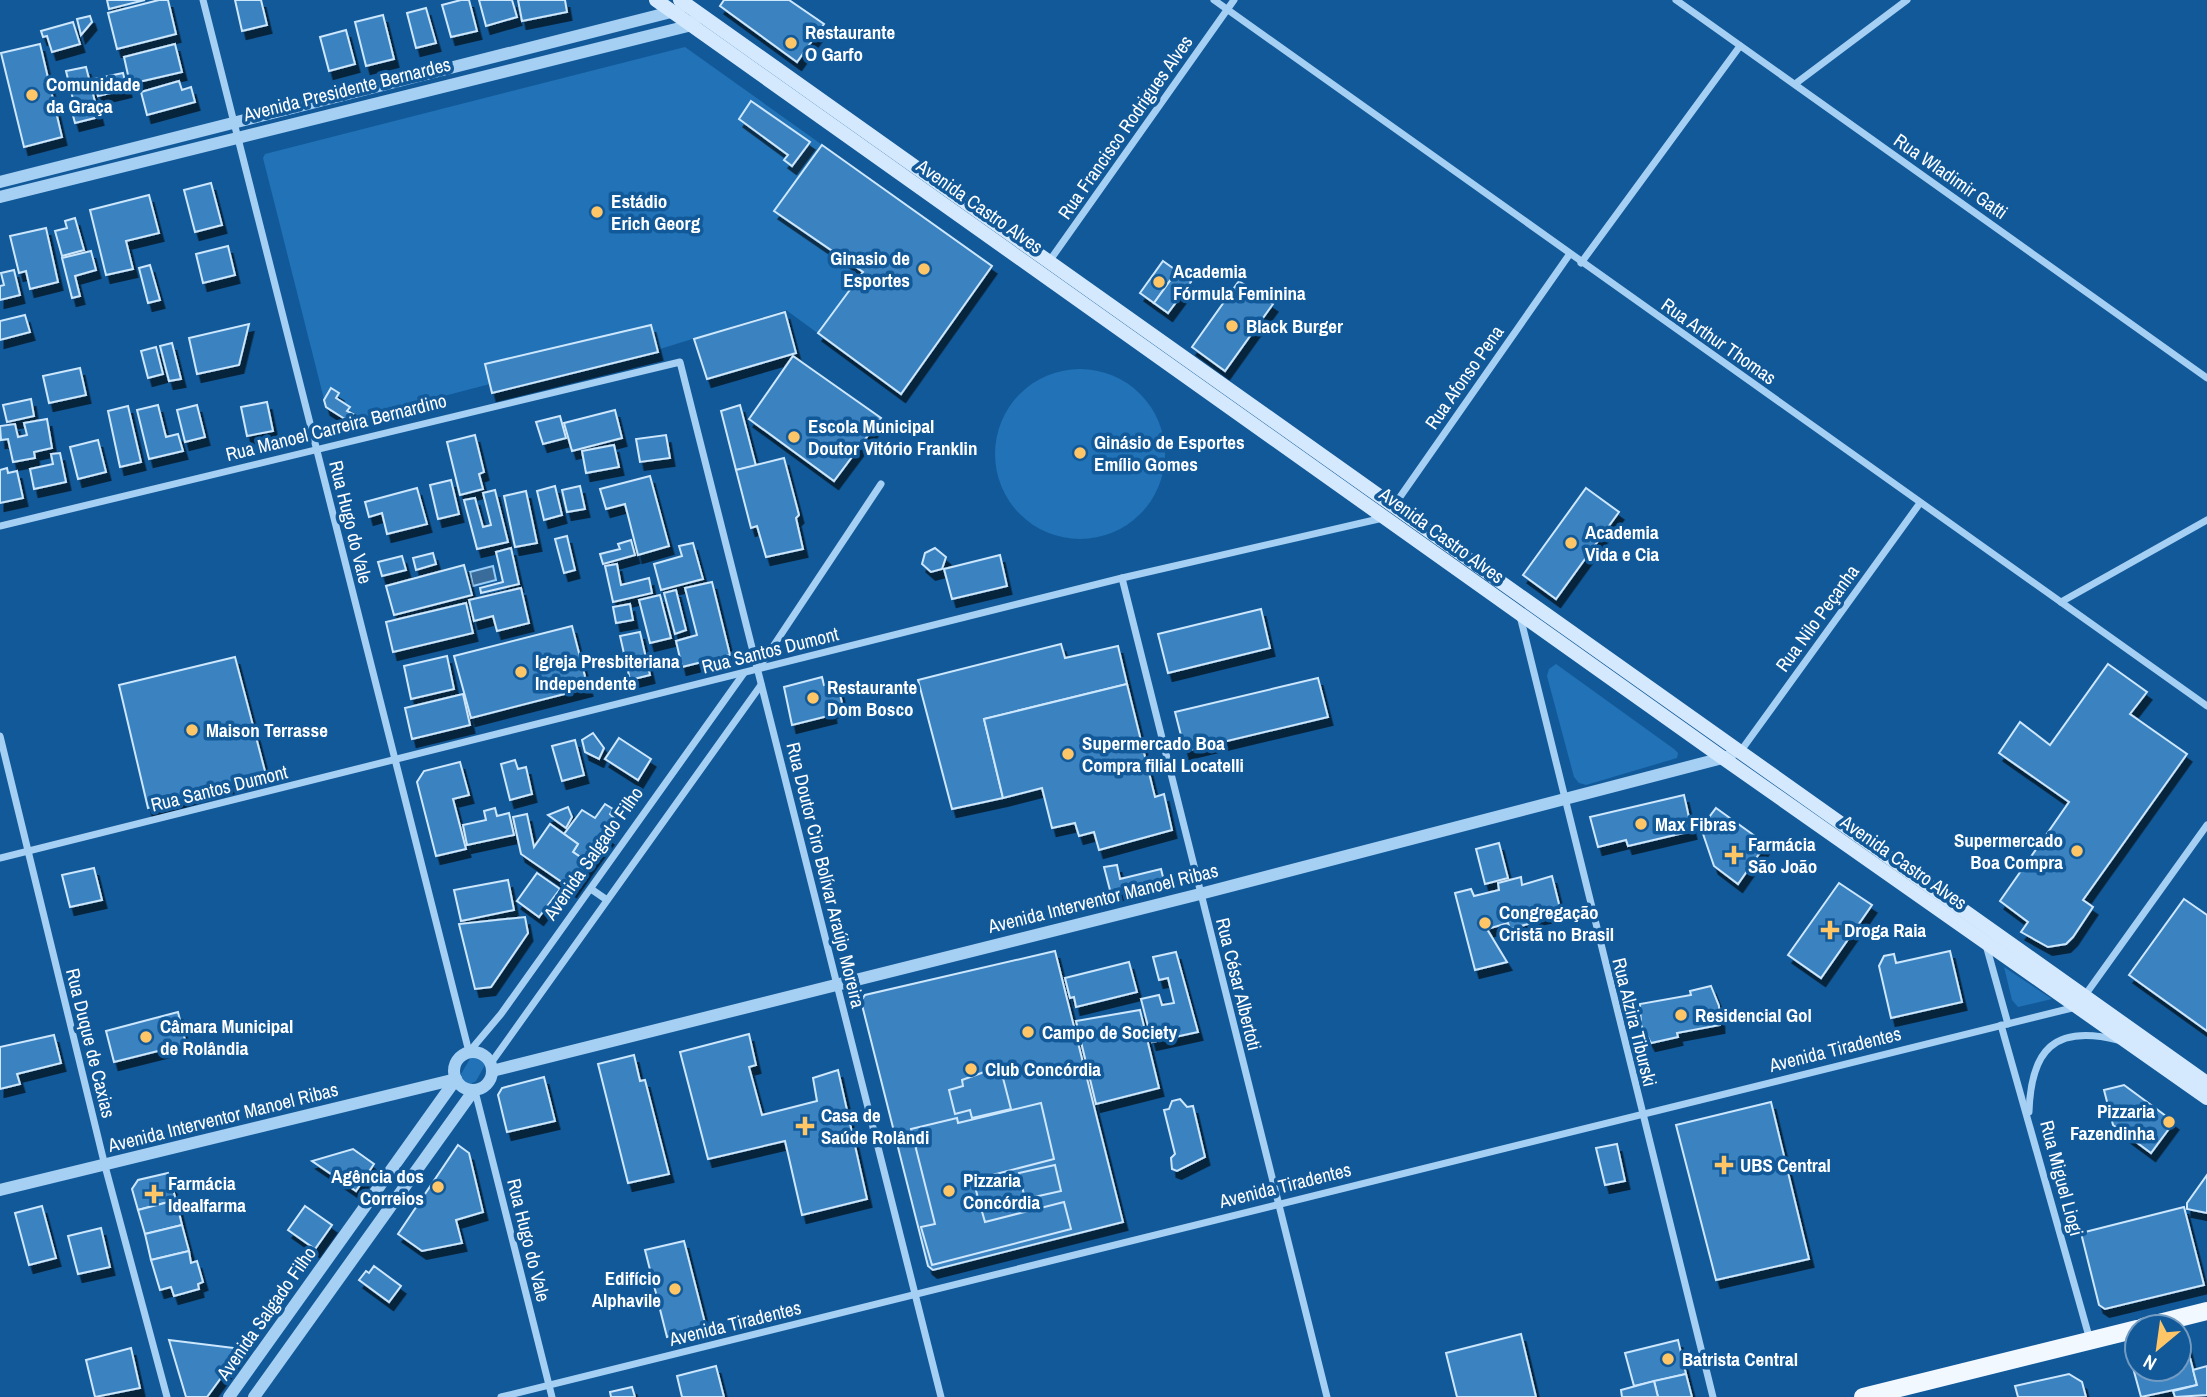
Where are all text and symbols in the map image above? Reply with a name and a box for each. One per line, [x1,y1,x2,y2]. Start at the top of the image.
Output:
place label: Restaurante O Garfo [805,19,895,67]
street label: Rua Francisco Rodrigues Alves [1052,30,1199,224]
marker: Restaurante O Garfo [783,35,799,51]
street label: Avenida Presidente Bernardes [240,51,454,128]
place label: Comunidade da Graça [46,71,141,119]
marker: Comunidade da Graça [24,87,40,103]
street label: Rua Wladimir Gatti [1889,127,2013,225]
street label: Avenida Castro Alves [911,152,1049,259]
place label: Estádio Erich Georg [611,188,701,236]
marker: Estádio Erich Georg [589,204,605,220]
place label: Ginasio de Esportes [830,245,910,293]
place label: Academia Fórmula Feminina [1173,258,1306,306]
marker: Ginasio de Esportes [916,261,932,277]
marker: Academia Fórmula Feminina [1151,274,1167,290]
street label: Rua Arthur Thomas [1656,292,1782,390]
place label: Black Burger [1246,313,1343,339]
marker: Black Burger [1224,318,1240,334]
street label: Rua Afonso Pena [1419,320,1510,434]
street label: Rua Manoel Carreira Bernardino [223,387,449,467]
place label: Escola Municipal Doutor Vitório Franklin [808,413,977,461]
marker: Escola Municipal Doutor Vitório Franklin [786,429,802,445]
place label: Ginásio de Esportes Emílio Gomes [1094,429,1245,477]
marker: Ginásio de Esportes Emílio Gomes [1072,445,1088,461]
street label: Rua Hugo do Vale [323,458,379,586]
street label: Avenida Castro Alves [1373,480,1510,589]
place label: Academia Vida e Cia [1585,519,1660,567]
marker: Academia Vida e Cia [1563,535,1579,551]
street label: Rua Nilo Peçanha [1769,559,1865,677]
street label: Rua Santos Dumont [699,620,842,680]
place label: Igreja Presbiteriana Independente [535,648,680,696]
marker: Igreja Presbiteriana Independente [513,664,529,680]
place label: Restaurante Dom Bosco [827,674,917,722]
marker: Restaurante Dom Bosco [805,690,821,706]
place label: Maison Terrasse [206,717,328,743]
marker: Maison Terrasse [184,722,200,738]
place label: Supermercado Boa Compra filial Locatelli [1082,730,1244,778]
street label: Rua Doutor Ciro Bolívar Araújo Moreira [780,740,872,1011]
marker: Supermercado Boa Compra filial Locatelli [1060,746,1076,762]
street label: Rua Santos Dumont [148,758,291,818]
street label: Avenida Salgado Filho [537,781,649,926]
street label: Avenida Castro Alves [1835,808,1973,915]
place label: Max Fibras [1655,811,1736,837]
marker: Max Fibras [1633,816,1649,832]
place label: Supermercado Boa Compra [1954,827,2063,875]
place label: Farmácia São João [1748,831,1817,879]
marker: Supermercado Boa Compra [2069,843,2085,859]
marker: Farmácia São João [1726,847,1742,863]
street label: Avenida Interventor Manoel Ribas [984,857,1221,939]
place label: Congregação Cristã no Brasil [1499,899,1614,947]
street label: Rua César Albertoti [1210,915,1268,1053]
marker: Congregação Cristã no Brasil [1477,915,1493,931]
place label: Droga Raia [1844,917,1927,943]
marker: Droga Raia [1822,922,1838,938]
street label: Rua Alzira Tiburski [1606,955,1664,1089]
street label: Rua Duque de Caxias [60,965,122,1121]
place label: Residencial Gol [1695,1002,1812,1028]
marker: Residencial Gol [1673,1007,1689,1023]
place label: Câmara Municipal de Rolândia [160,1013,293,1061]
place label: Campo de Society [1042,1019,1177,1045]
street label: Avenida Tiradentes [1765,1020,1904,1078]
marker: Campo de Society [1020,1024,1036,1040]
marker: Câmara Municipal de Rolândia [138,1029,154,1045]
place label: Club Concórdia [985,1056,1101,1082]
marker: Club Concórdia [963,1061,979,1077]
street label: Avenida Interventor Manoel Ribas [104,1076,341,1158]
place label: Pizzaria Fazendinha [2070,1098,2155,1146]
place label: Casa de Saúde Rolândi [821,1102,929,1150]
marker: Pizzaria Fazendinha [2161,1114,2177,1130]
marker: Casa de Saúde Rolândi [795,1116,815,1136]
street label: Rua Miguel Liogi [2034,1117,2090,1239]
place label: UBS Central [1740,1152,1831,1178]
marker: UBS Central [1714,1155,1734,1175]
street label: Avenida Tiradentes [1215,1156,1354,1214]
place label: Agência dos Correios [331,1163,424,1211]
place label: Pizzaria Concórdia [963,1167,1040,1215]
place label: Farmácia Idealfarma [168,1170,246,1218]
street label: Rua Hugo do Vale [501,1176,557,1304]
marker: Agência dos Correios [430,1179,446,1195]
marker: Pizzaria Concórdia [941,1183,957,1199]
marker: Farmácia Idealfarma [146,1186,162,1202]
street label: Avenida Salgado Filho [210,1241,322,1386]
place label: Edifício Alphavile [592,1265,661,1313]
marker: Edifício Alphavile [667,1281,683,1297]
street label: Avenida Tiradentes [665,1294,804,1352]
north arrow [2123,1313,2193,1383]
place label: Batrista Central [1682,1346,1798,1372]
text: N [2139,1349,2161,1377]
marker: Batrista Central [1660,1351,1676,1367]

